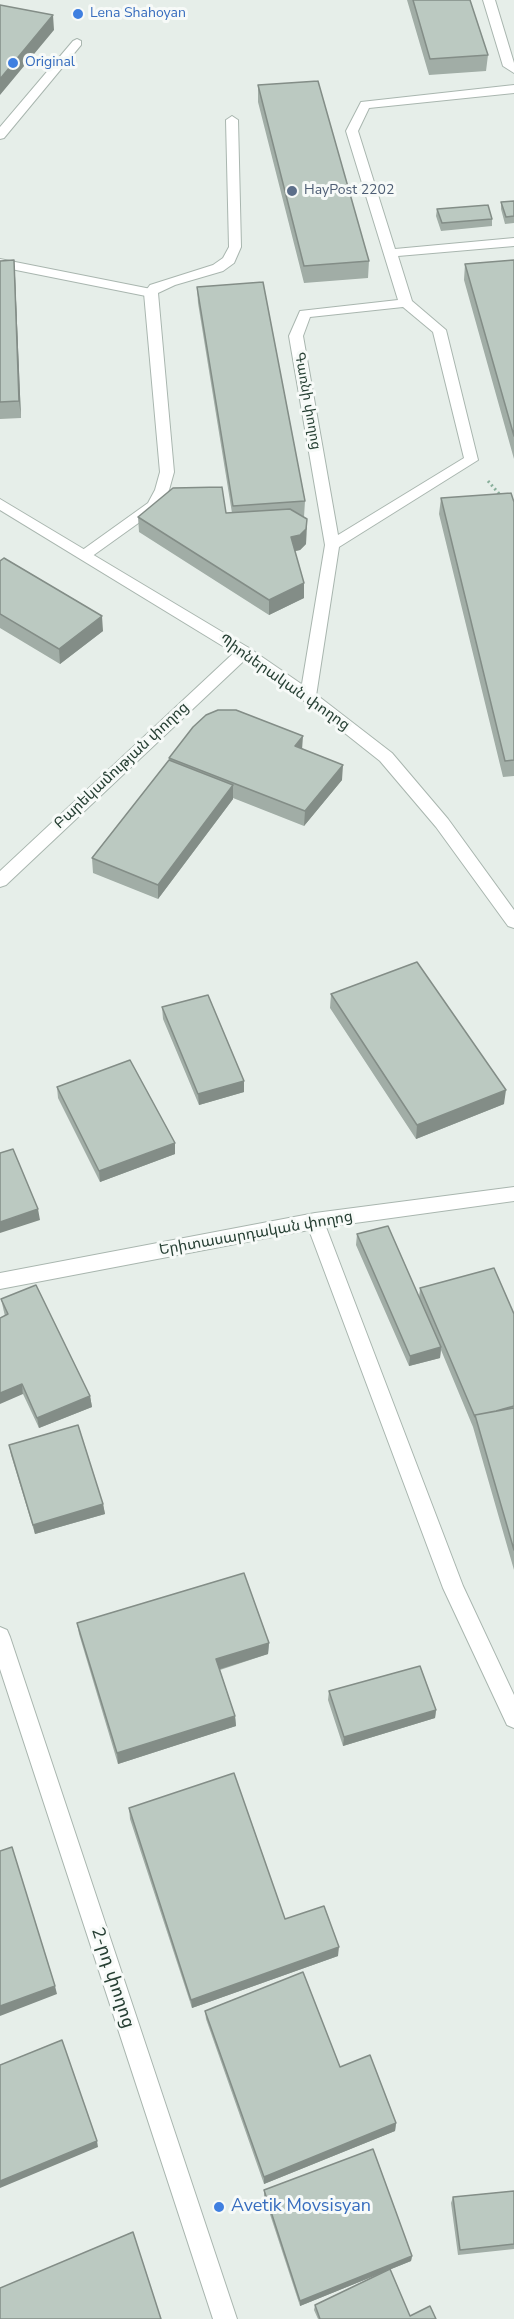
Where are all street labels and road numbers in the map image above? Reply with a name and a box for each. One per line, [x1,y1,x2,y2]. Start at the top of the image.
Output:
street label: Գառնի փողոց [290,351,324,451]
street label: Պիոներական փողոց [215,631,353,735]
street label: Բարեկամության փողոց [51,699,193,833]
street label: Երիտասարդական փողոց [158,1208,354,1260]
street label: 2-րդ փողոց [86,1925,138,2031]

